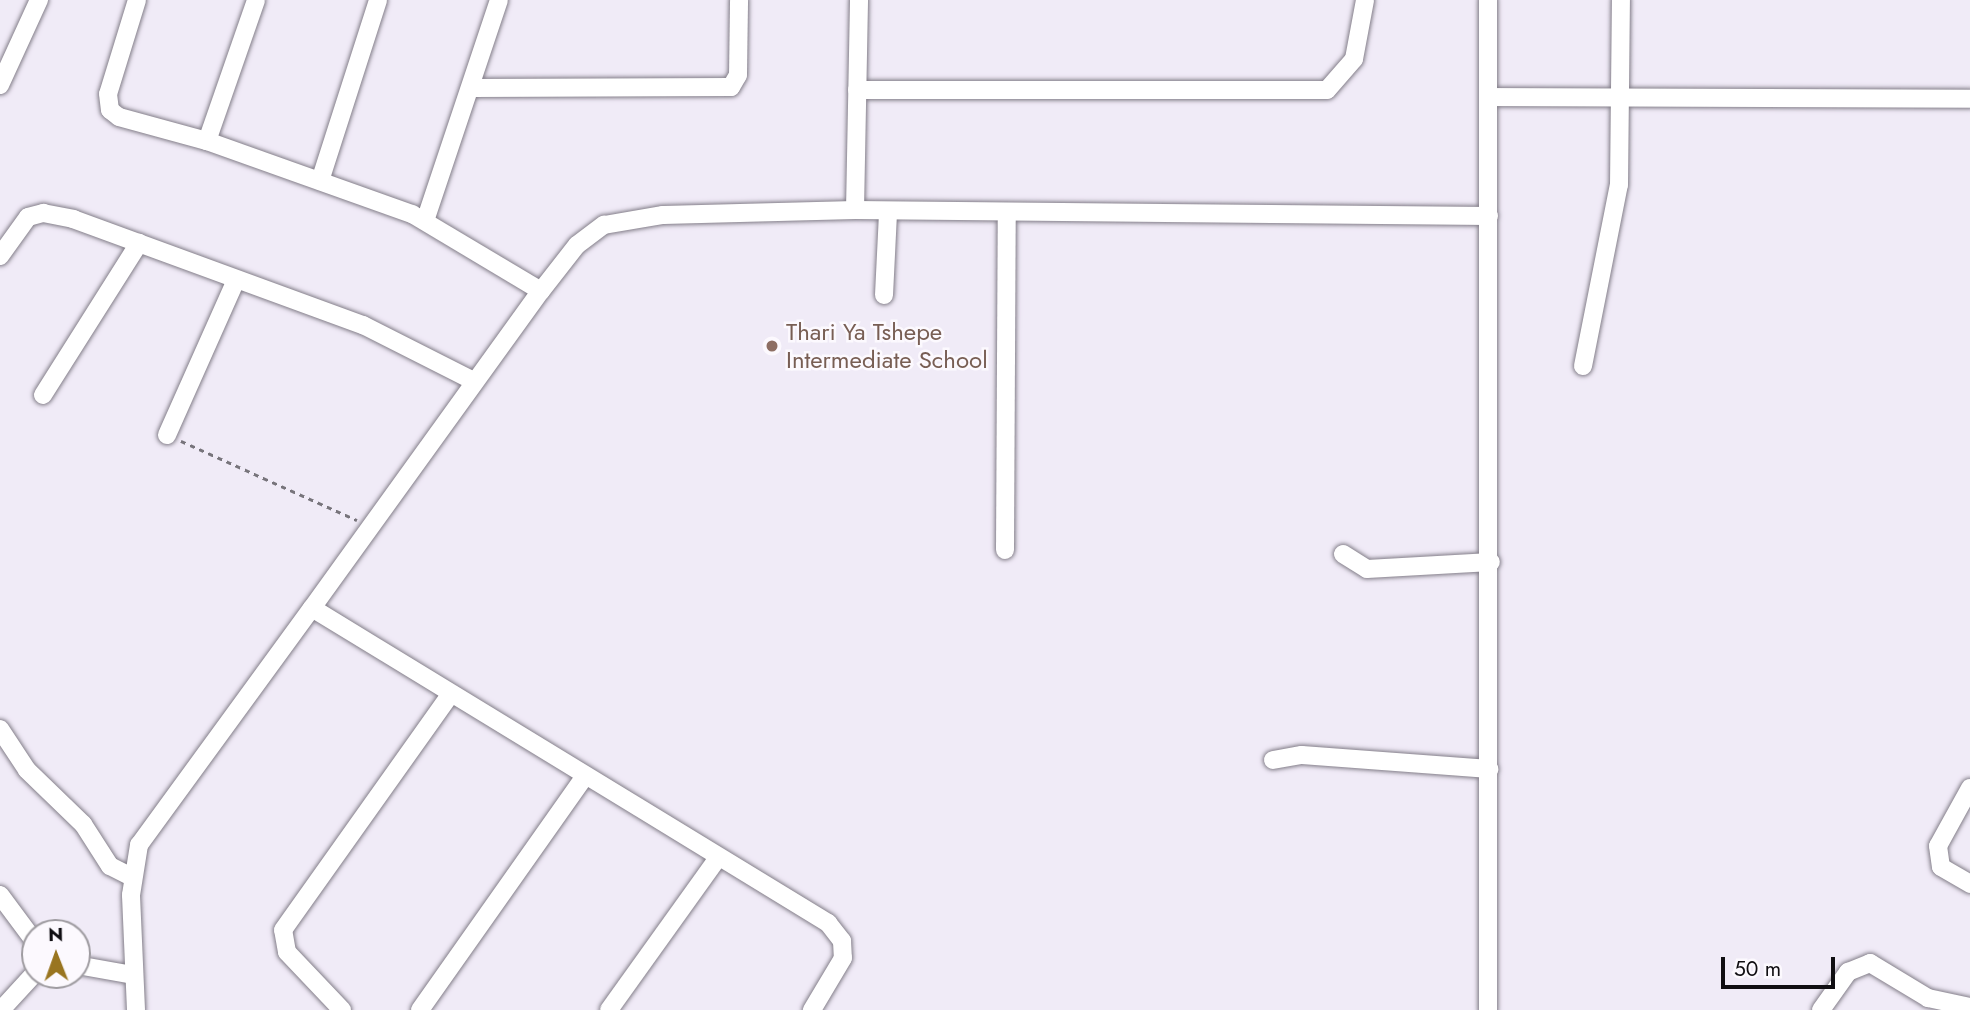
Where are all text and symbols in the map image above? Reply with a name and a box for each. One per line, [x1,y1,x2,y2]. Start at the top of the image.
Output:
place label: Thari Ya Tshepe Intermediate School [786,318,988,374]
marker: Thari Ya Tshepe Intermediate School [764,338,780,354]
north arrow [21,919,91,989]
text: N [48,921,63,948]
scale bar [1725,944,1839,988]
text: 50 m [1734,954,1781,984]

